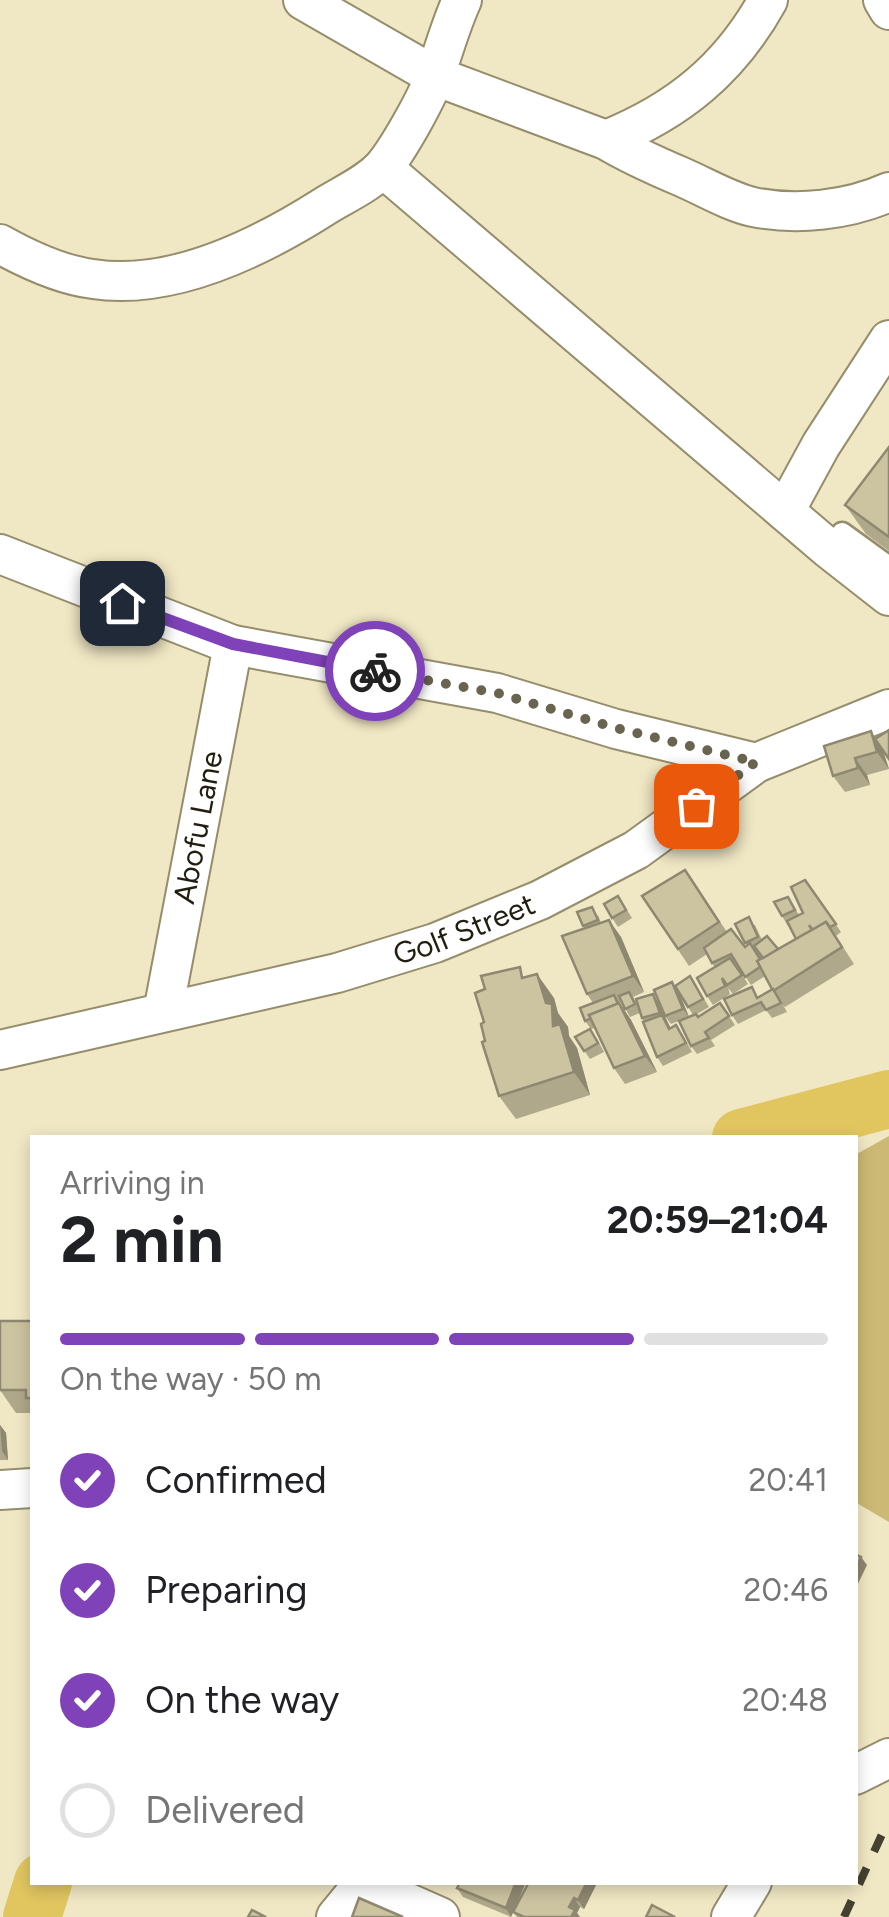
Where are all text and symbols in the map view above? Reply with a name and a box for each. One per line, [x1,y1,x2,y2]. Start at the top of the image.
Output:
pin [80,561,165,646]
icon: home [95,576,150,631]
courier [325,621,425,721]
icon: bike [348,644,403,699]
street label: Abofu Lane [165,748,230,907]
pin [654,764,739,849]
icon: bag [669,779,724,834]
street label: Golf Street [388,885,540,973]
text: Arriving in [60,1164,205,1202]
text: 20:59–21:04 [607,1197,828,1243]
text: 2 min [60,1200,224,1278]
text: On the way · 50 m [60,1360,322,1398]
icon: check [60,1453,115,1508]
text: Confirmed [145,1457,327,1503]
text: 20:41 [748,1461,828,1499]
icon: check [60,1563,115,1618]
text: Preparing [145,1567,307,1613]
text: 20:46 [744,1571,828,1609]
icon: check [60,1673,115,1728]
text: On the way [145,1677,339,1723]
text: 20:48 [742,1681,828,1719]
text: Delivered [145,1787,305,1833]

